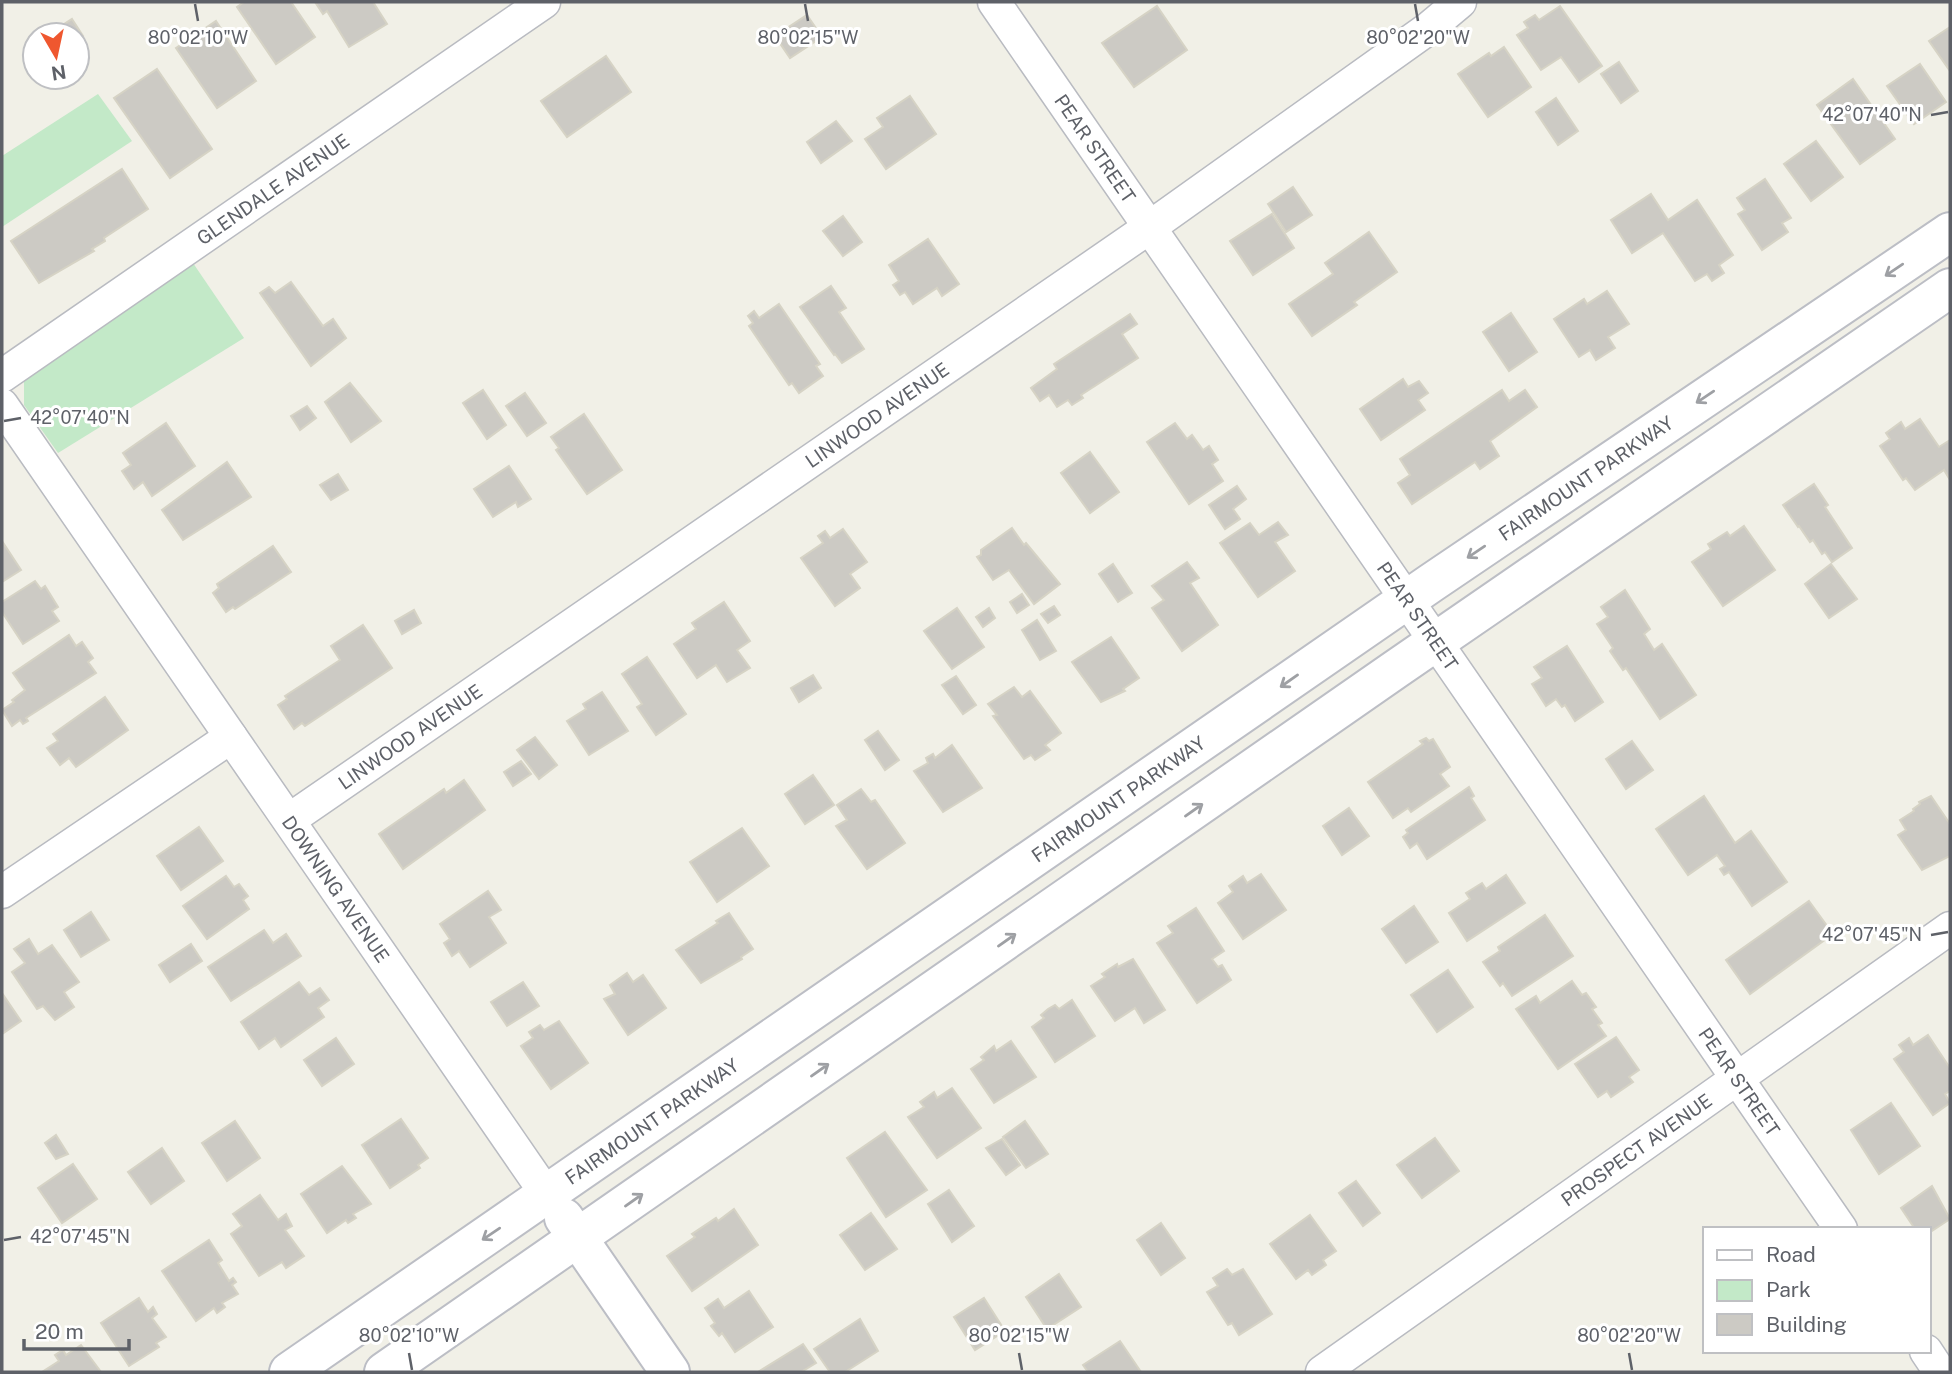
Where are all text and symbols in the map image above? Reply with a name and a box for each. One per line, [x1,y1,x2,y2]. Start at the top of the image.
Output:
north arrow [21,21,91,91]
text: 80°02'10"W [148,27,248,48]
text: 80°02'15"W [758,27,858,48]
text: 80°02'20"W [1366,27,1470,48]
text: N [50,61,68,85]
street label: PEAR STREET [1050,90,1140,207]
text: 42°07'40"N [1822,104,1922,125]
street label: GLENDALE AVENUE [192,129,353,249]
one-way arrow [1885,263,1904,277]
street label: LINWOOD AVENUE [801,358,953,472]
one-way arrow [1696,390,1715,404]
text: 42°07'40"N [30,407,130,428]
street label: FAIRMOUNT PARKWAY [1494,411,1678,545]
one-way arrow [1467,545,1487,559]
street label: PEAR STREET [1373,558,1463,674]
one-way arrow [1280,674,1299,688]
street label: LINWOOD AVENUE [334,679,486,794]
street label: FAIRMOUNT PARKWAY [1027,731,1210,867]
one-way arrow [1184,803,1203,817]
street label: DOWNING AVENUE [278,812,394,966]
text: 42°07'45"N [1822,924,1922,945]
one-way arrow [997,933,1016,947]
street label: PEAR STREET [1694,1023,1784,1140]
street label: FAIRMOUNT PARKWAY [561,1053,743,1189]
one-way arrow [810,1063,830,1077]
street label: PROSPECT AVENUE [1557,1089,1716,1210]
one-way arrow [624,1193,643,1207]
text: 42°07'45"N [30,1226,130,1247]
one-way arrow [482,1227,501,1241]
legend [1703,1227,1931,1353]
text: Road [1766,1242,1816,1267]
text: Park [1766,1277,1811,1302]
scale bar [24,1308,130,1352]
text: Building [1766,1312,1847,1337]
text: 20 m [35,1319,84,1344]
text: 80°02'10"W [359,1325,459,1346]
text: 80°02'15"W [969,1325,1069,1346]
text: 80°02'20"W [1577,1325,1681,1346]

